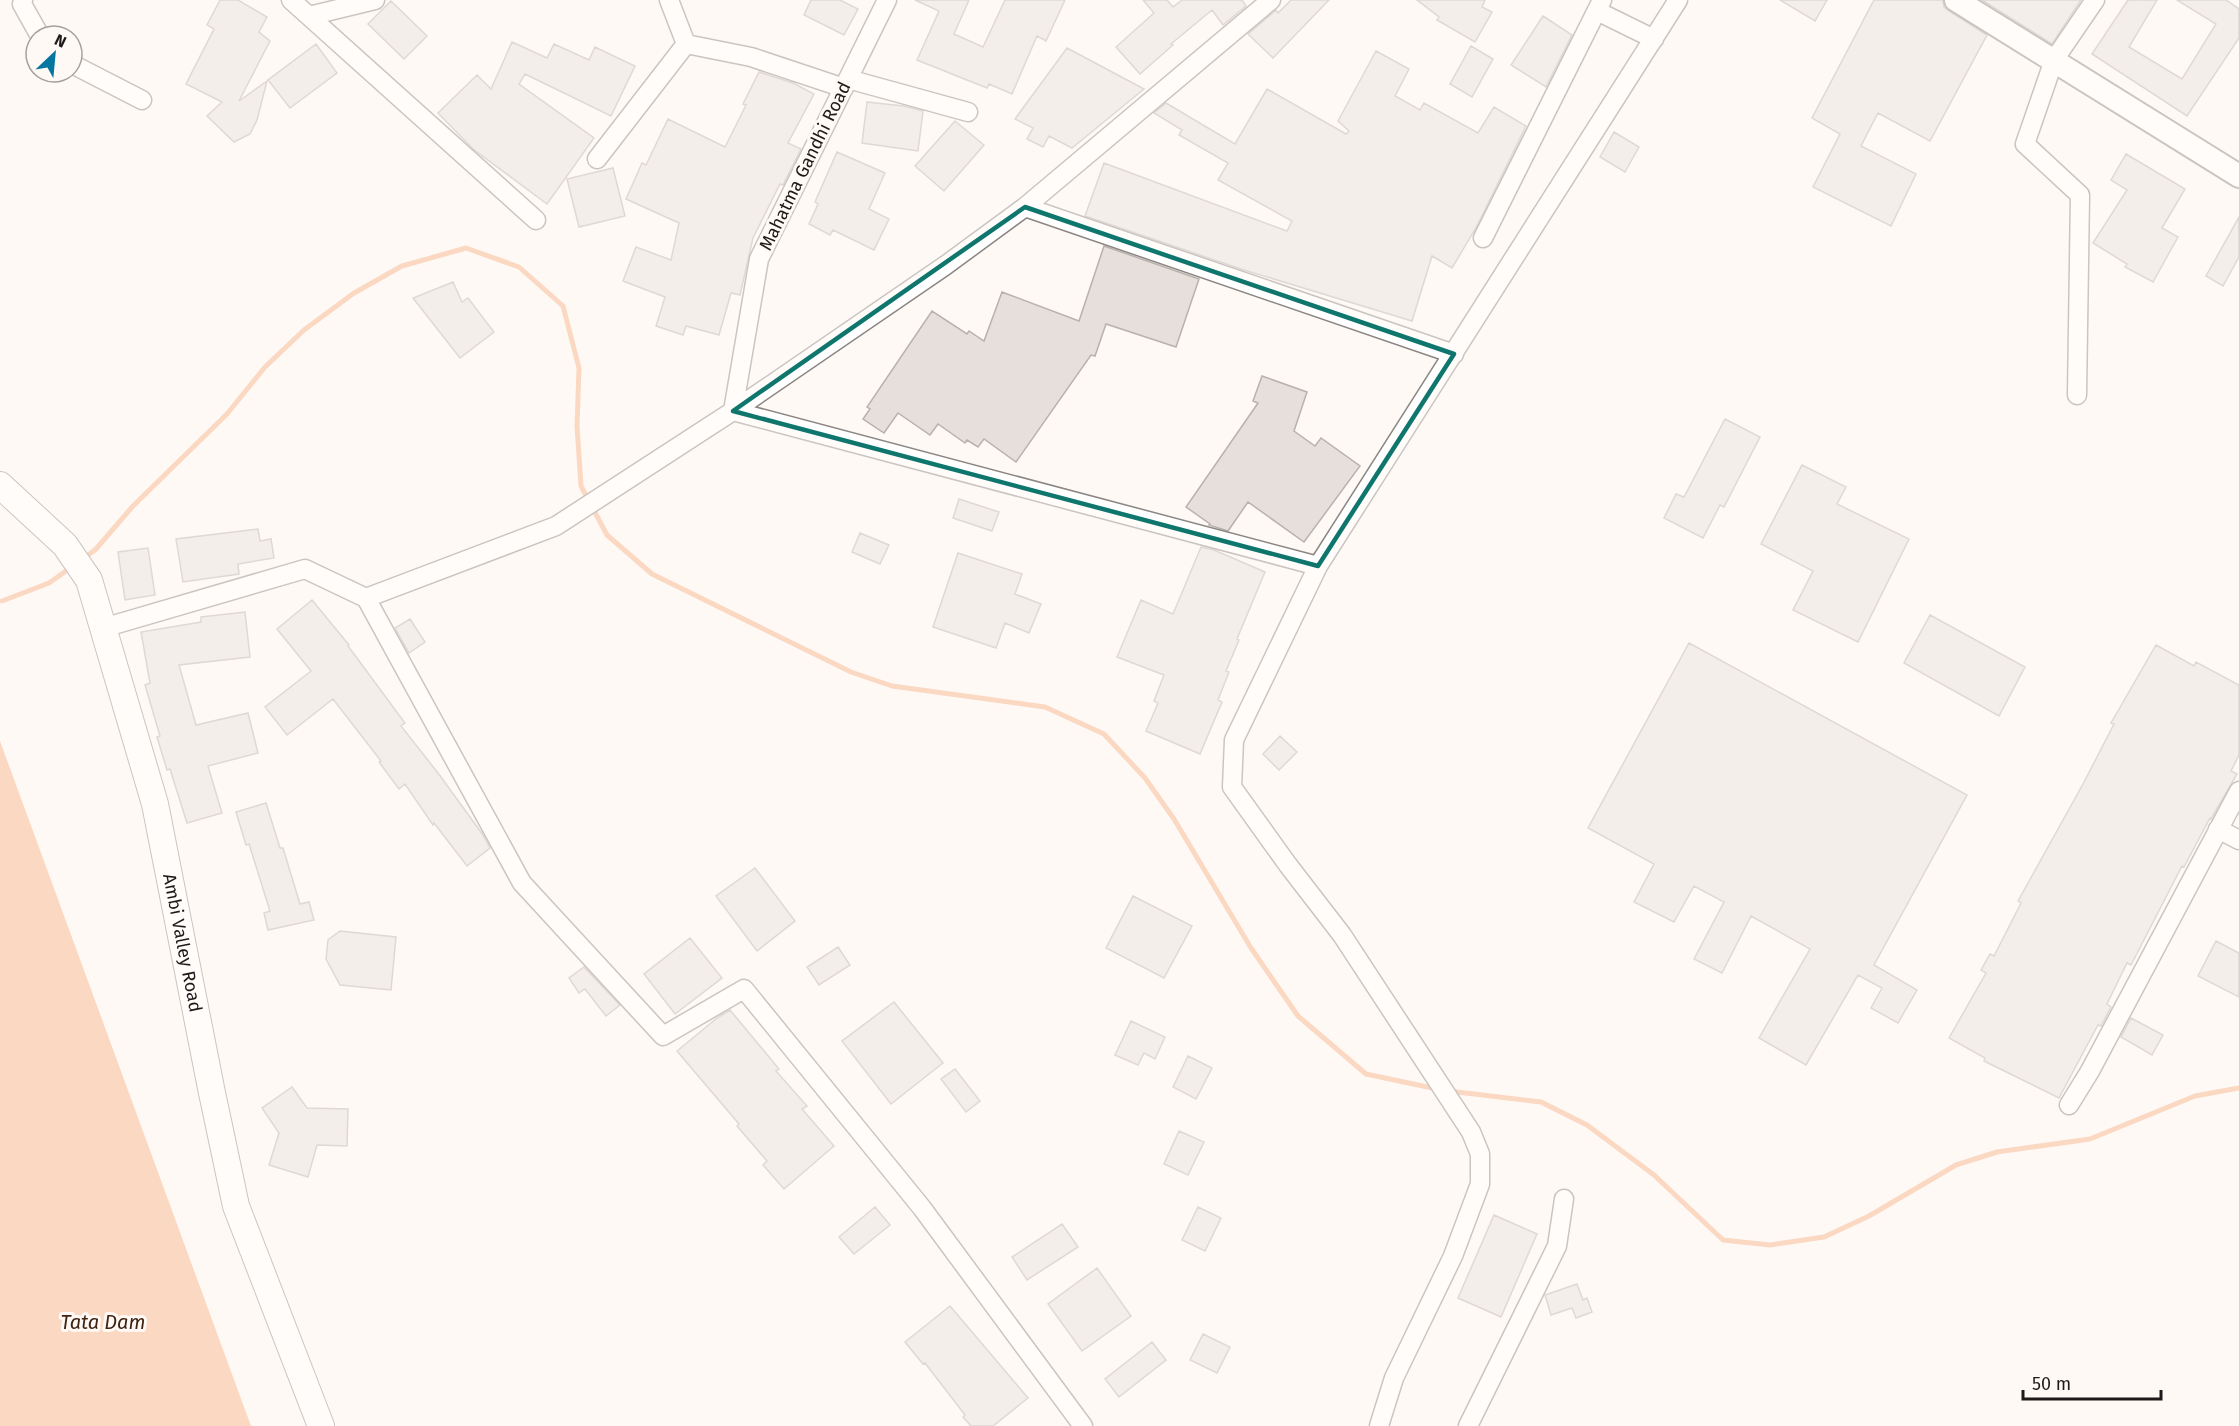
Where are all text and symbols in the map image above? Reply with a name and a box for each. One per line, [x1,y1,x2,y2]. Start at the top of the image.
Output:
north arrow [24,24,84,84]
text: N [51,30,69,52]
street label: Mahatma Gandhi Road [755,78,855,254]
street label: Ambi Valley Road [158,872,207,1014]
water label: Tata Dam [61,1310,145,1334]
scale bar [2023,1363,2161,1401]
text: 50 m [2032,1373,2071,1395]

